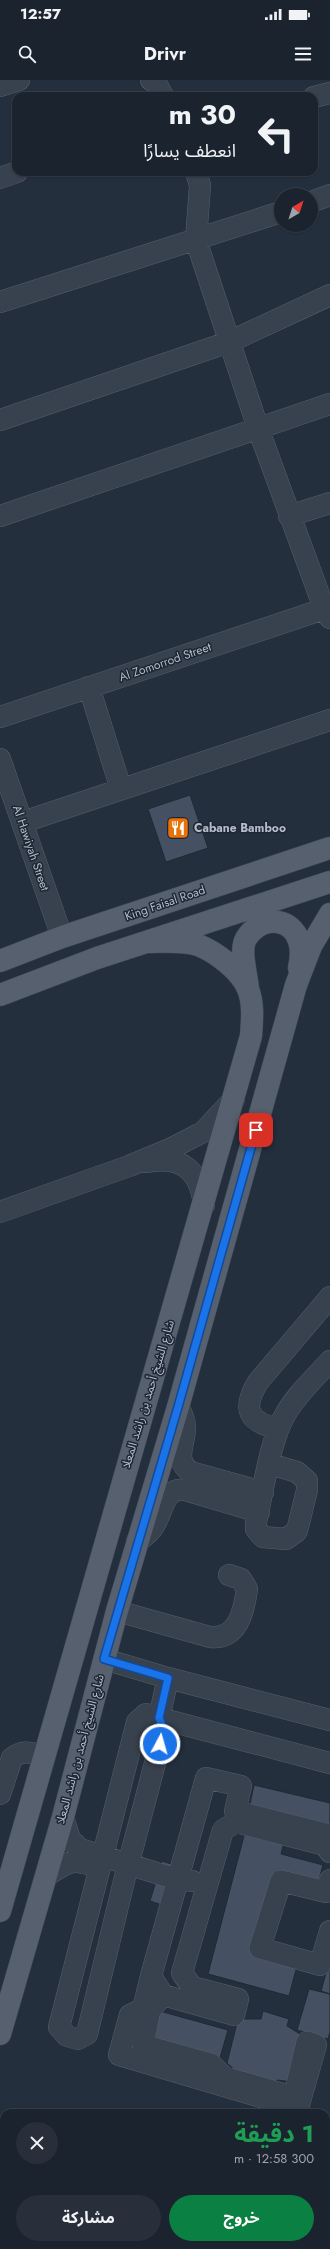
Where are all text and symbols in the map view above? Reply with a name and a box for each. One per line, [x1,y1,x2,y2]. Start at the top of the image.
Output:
text: 12:57 [20,3,61,25]
text: Drivr [144,41,186,67]
icon: search [16,43,38,65]
icon: menu [292,43,314,65]
text: 30 m [169,94,236,135]
icon: left [250,108,302,160]
text: انعطف يسارًا [143,138,236,164]
north arrow [274,188,318,232]
map controls [274,188,318,232]
street label: Al Zomorrod Street [116,638,214,686]
street label: Al Hawiyah Street [8,803,54,893]
restaurant icon: Cabane Bamboo [165,815,191,841]
place label: Cabane Bamboo [194,819,286,837]
street label: King Faisal Road [122,881,208,925]
pin [239,1113,273,1147]
icon: arrive [245,1119,267,1141]
street label: شارع الشيخ أحمد بن راشد المعلا [117,1318,179,1470]
street label: شارع الشيخ أحمد بن راشد المعلا [51,1672,109,1826]
position arrow [139,1723,181,1765]
text: 1 دقيقة [234,2116,314,2151]
button: close [16,2122,58,2164]
text: 300 m · 12:58 [234,2149,314,2168]
button: مشاركة [16,2195,161,2241]
button: خروج [169,2195,314,2241]

